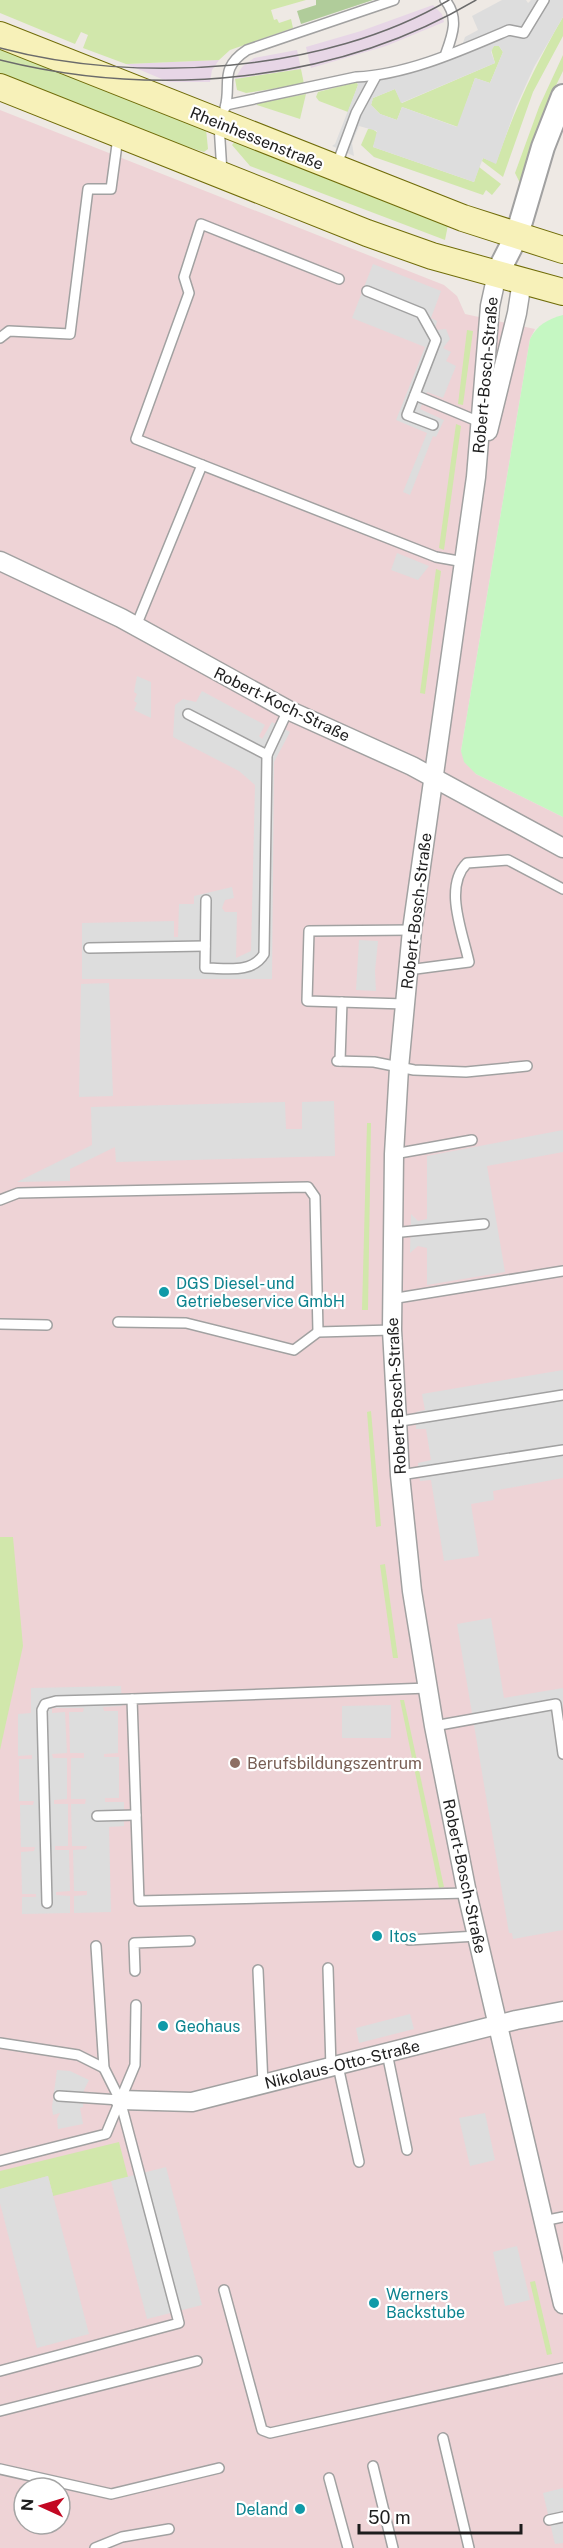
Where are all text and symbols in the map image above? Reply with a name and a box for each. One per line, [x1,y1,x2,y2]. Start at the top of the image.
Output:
street label: Rheinhessenstraße [187,103,326,174]
street label: Robert-Bosch-Straße [469,296,502,454]
street label: Robert-Koch-Straße [211,663,353,746]
street label: Robert-Bosch-Straße [397,832,436,990]
place label: DGS Diesel- und Getriebeservice GmbH [176,1274,345,1311]
marker: DGS Diesel- und Getriebeservice GmbH [157,1285,171,1299]
street label: Robert-Bosch-Straße [383,1317,410,1475]
place label: Berufsbildungszentrum [247,1754,422,1773]
marker: Berufsbildungszentrum [228,1756,242,1770]
street label: Robert-Bosch-Straße [439,1797,490,1955]
place label: Itos [389,1927,417,1946]
marker: Itos [370,1929,384,1943]
place label: Geohaus [175,2017,240,2036]
marker: Geohaus [156,2019,170,2033]
street label: Nikolaus-Otto-Straße [263,2036,422,2093]
place label: Werners Backstube [386,2285,465,2322]
marker: Werners Backstube [367,2296,381,2310]
north arrow [12,2476,72,2536]
scale bar [359,2497,521,2535]
text: N [18,2498,37,2512]
place label: Deland [235,2500,288,2519]
marker: Deland [293,2502,307,2516]
text: 50 m [368,2507,411,2528]

